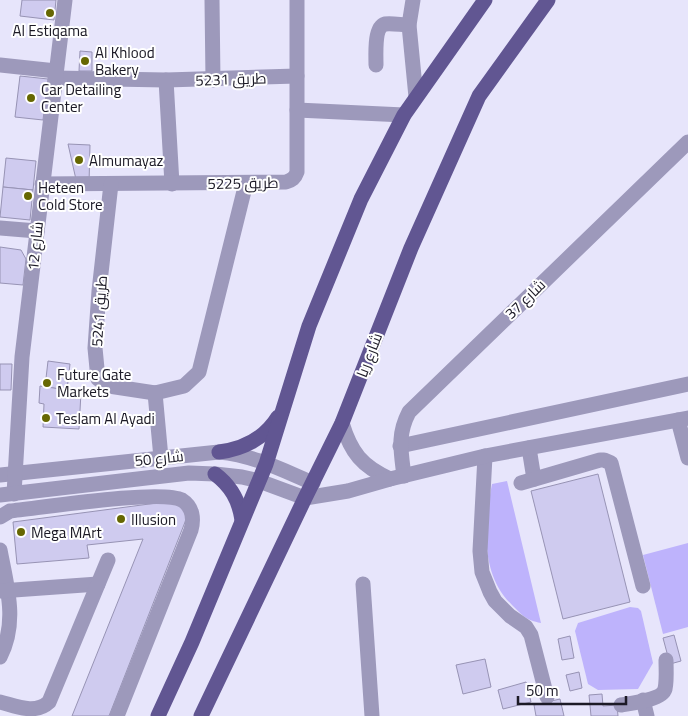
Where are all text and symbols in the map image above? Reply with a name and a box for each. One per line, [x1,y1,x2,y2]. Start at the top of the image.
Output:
marker: Al Estiqama [44,7,56,19]
place label: Al Estiqama [12,16,88,45]
place label: Al Khlood Bakery [95,38,155,84]
marker: Al Khlood Bakery [79,55,91,67]
street label: طريق 5231 [195,63,267,95]
place label: Car Detailing Center [41,75,121,121]
marker: Car Detailing Center [25,92,37,104]
place label: Almumayaz [89,146,164,175]
marker: Almumayaz [73,154,85,166]
street label: طريق 5225 [207,168,279,198]
place label: Heteen Cold Store [38,173,103,219]
marker: Heteen Cold Store [22,190,34,202]
street label: شارع 12 [18,220,52,272]
street label: شارع 37 [497,271,553,327]
street label: طريق 5241 [82,274,116,348]
street label: شارع ريا [347,328,391,382]
place label: Future Gate Markets [57,360,131,406]
marker: Future Gate Markets [41,377,53,389]
place label: Teslam Al Ayadi [56,404,155,433]
marker: Teslam Al Ayadi [40,412,52,424]
street label: شارع 50 [133,441,185,475]
place label: Illusion [131,505,176,534]
marker: Illusion [115,513,127,525]
place label: Mega MArt [31,518,102,547]
marker: Mega MArt [15,526,27,538]
scale bar [518,674,626,706]
text: 50 m [526,676,559,705]

